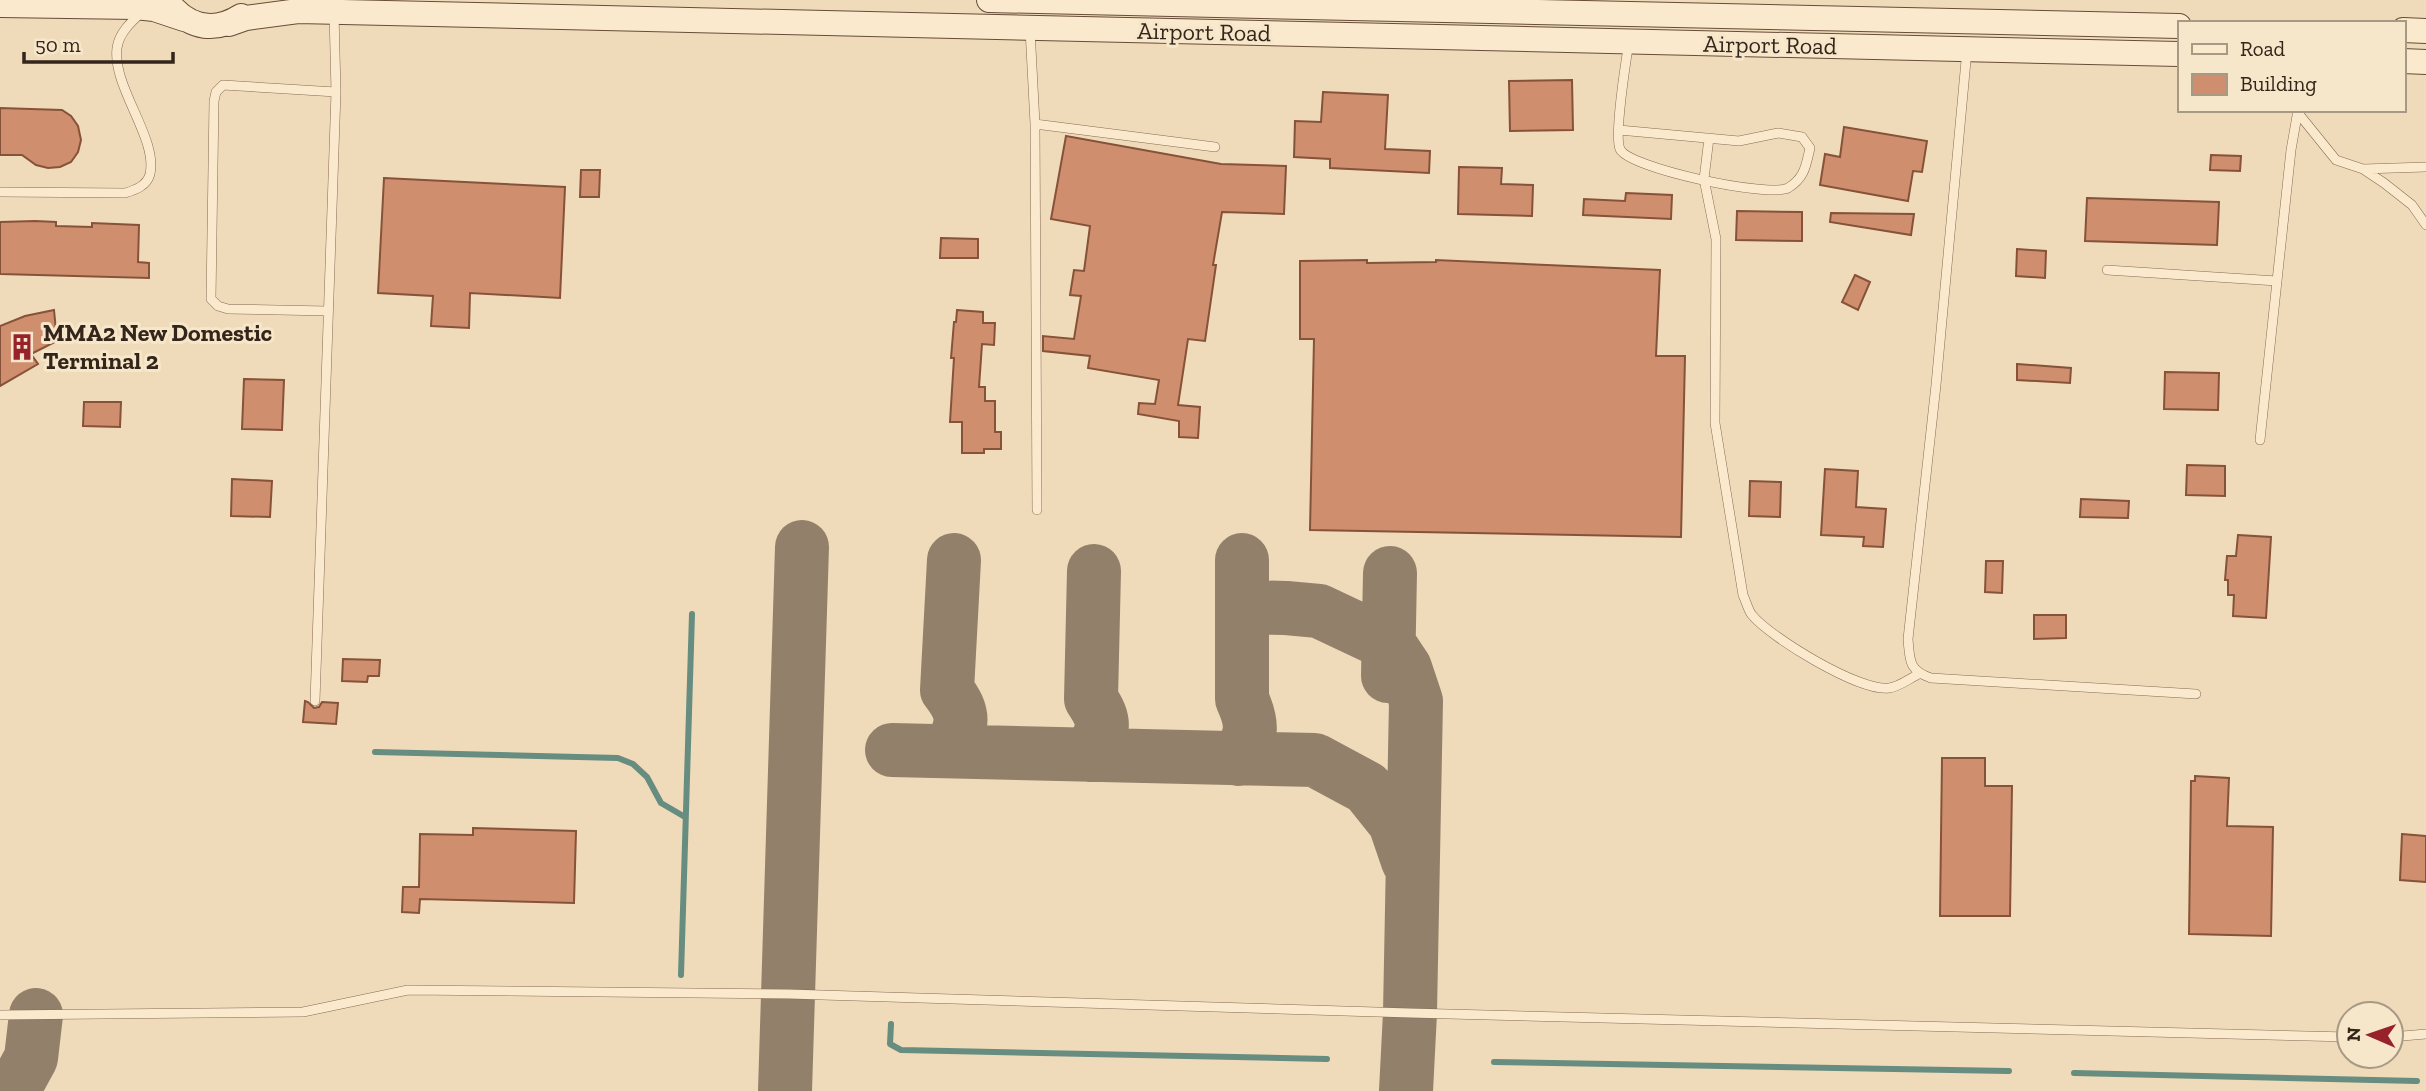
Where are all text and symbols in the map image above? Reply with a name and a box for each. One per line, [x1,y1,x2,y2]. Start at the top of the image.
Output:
street label: Airport Road [1137,16,1271,47]
scale bar [24,21,173,65]
legend [2178,21,2405,112]
street label: Airport Road [1703,29,1837,60]
text: 50 m [35,32,81,57]
text: Road [2240,36,2286,61]
text: Building [2240,71,2317,96]
place label: MMA2 New Domestic Terminal 2 [43,318,272,375]
building icon: MMA2 New Domestic Terminal 2 [7,332,37,362]
north arrow [2335,1000,2405,1070]
text: N [2342,1027,2365,1042]

